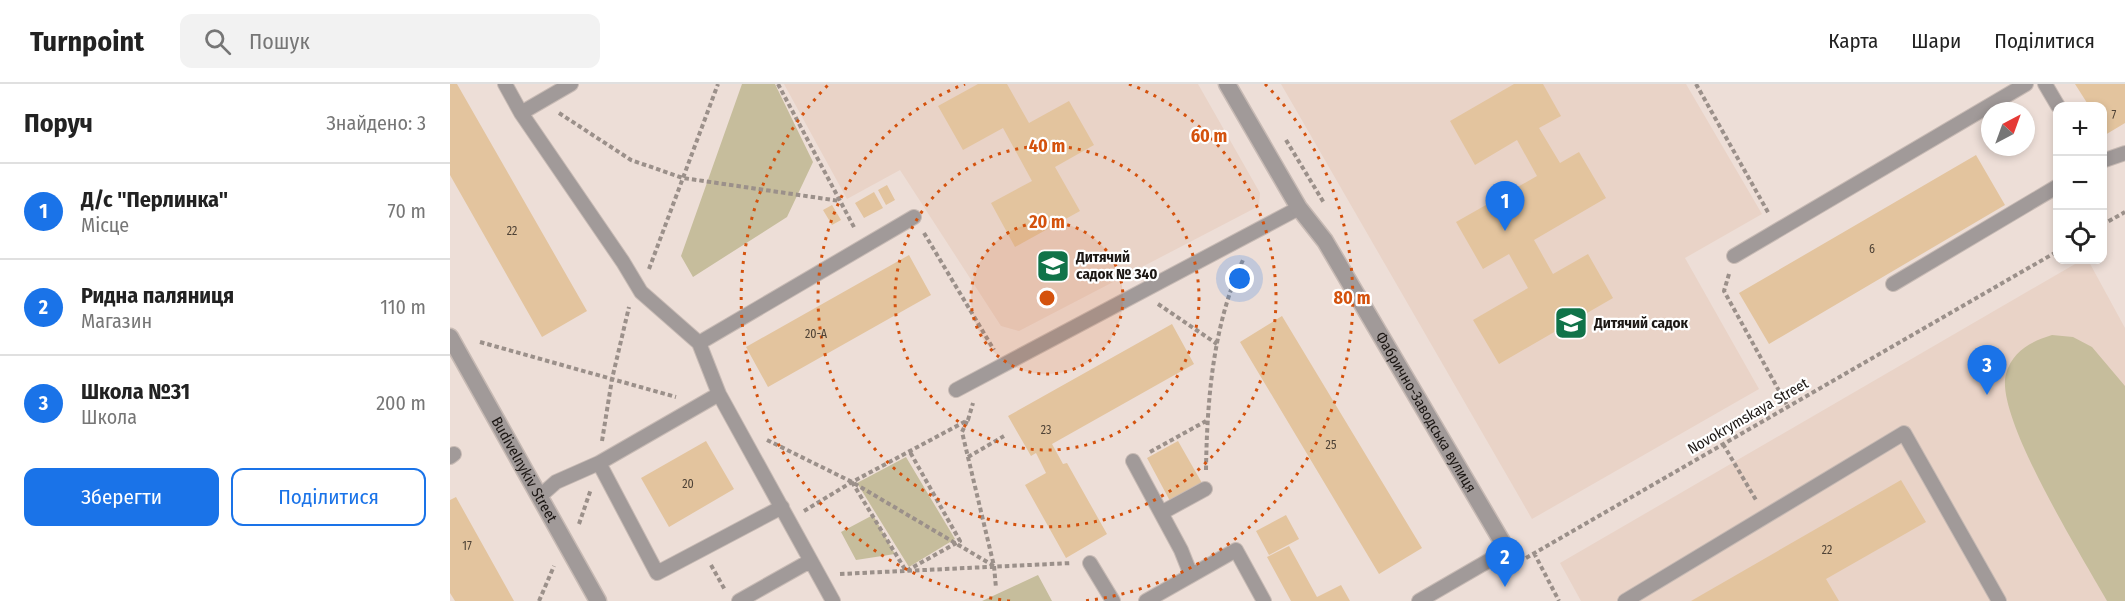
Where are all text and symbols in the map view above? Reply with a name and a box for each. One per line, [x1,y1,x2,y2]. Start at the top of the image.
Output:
search box [180,14,600,68]
text: Turnpoint [30,25,144,58]
icon: search [201,25,234,58]
text: Пошук [249,28,310,55]
text: Карта [1828,28,1878,54]
text: Шари [1911,28,1961,54]
text: Поділитися [1994,28,2095,54]
north arrow [1981,102,2035,156]
map controls [2053,102,2107,264]
button: + [2053,102,2107,156]
text: Поруч [24,108,93,139]
house number: 7 [2112,108,2117,122]
text: Знайдено: 3 [326,111,426,135]
text: 60 m [1191,125,1227,147]
text: 40 m [1029,135,1065,157]
button: − [2053,156,2107,210]
pin: 1 [1486,182,1524,231]
text: Д/с "Перлинка" [81,186,228,213]
text: 1 [39,199,48,223]
text: 70 m [388,199,426,223]
button: locate [2053,210,2107,264]
text: 20 m [1028,211,1065,233]
text: Місце [81,213,129,237]
house number: 22 [507,224,517,238]
house number: 6 [1869,242,1875,256]
school or university icon: Дитячий садок № 340 [1035,248,1071,284]
place label: Дитячий садок № 340 [1075,248,1157,283]
your location [1225,264,1254,293]
text: Ридна паляниця [81,282,234,309]
text: 80 m [1334,287,1370,309]
centre of rings [1037,288,1057,308]
text: 2 [39,295,48,319]
text: 110 m [380,295,426,319]
school or university icon: Дитячий садок [1553,305,1589,341]
text: Магазин [81,309,152,333]
place label: Дитячий садок [1593,314,1689,332]
house number: 20-А [805,327,828,341]
street label: Фабрично-Заводська вулиця [1372,329,1480,496]
pin: 3 [1968,346,2006,395]
street label: Novokrymskaya Street [1684,374,1812,458]
text: Школа №31 [81,378,190,405]
text: 3 [39,391,48,415]
text: 200 m [376,391,426,415]
text: Школа [81,405,137,429]
street label: Budivelnykiv Street [488,414,561,526]
house number: 23 [1041,423,1051,437]
house number: 25 [1326,438,1337,452]
button: Зберегти [24,468,219,526]
button: Поділитися [231,468,426,526]
house number: 20 [682,477,694,491]
pin: 2 [1486,538,1524,587]
house number: 17 [462,539,472,553]
house number: 22 [1822,543,1832,557]

